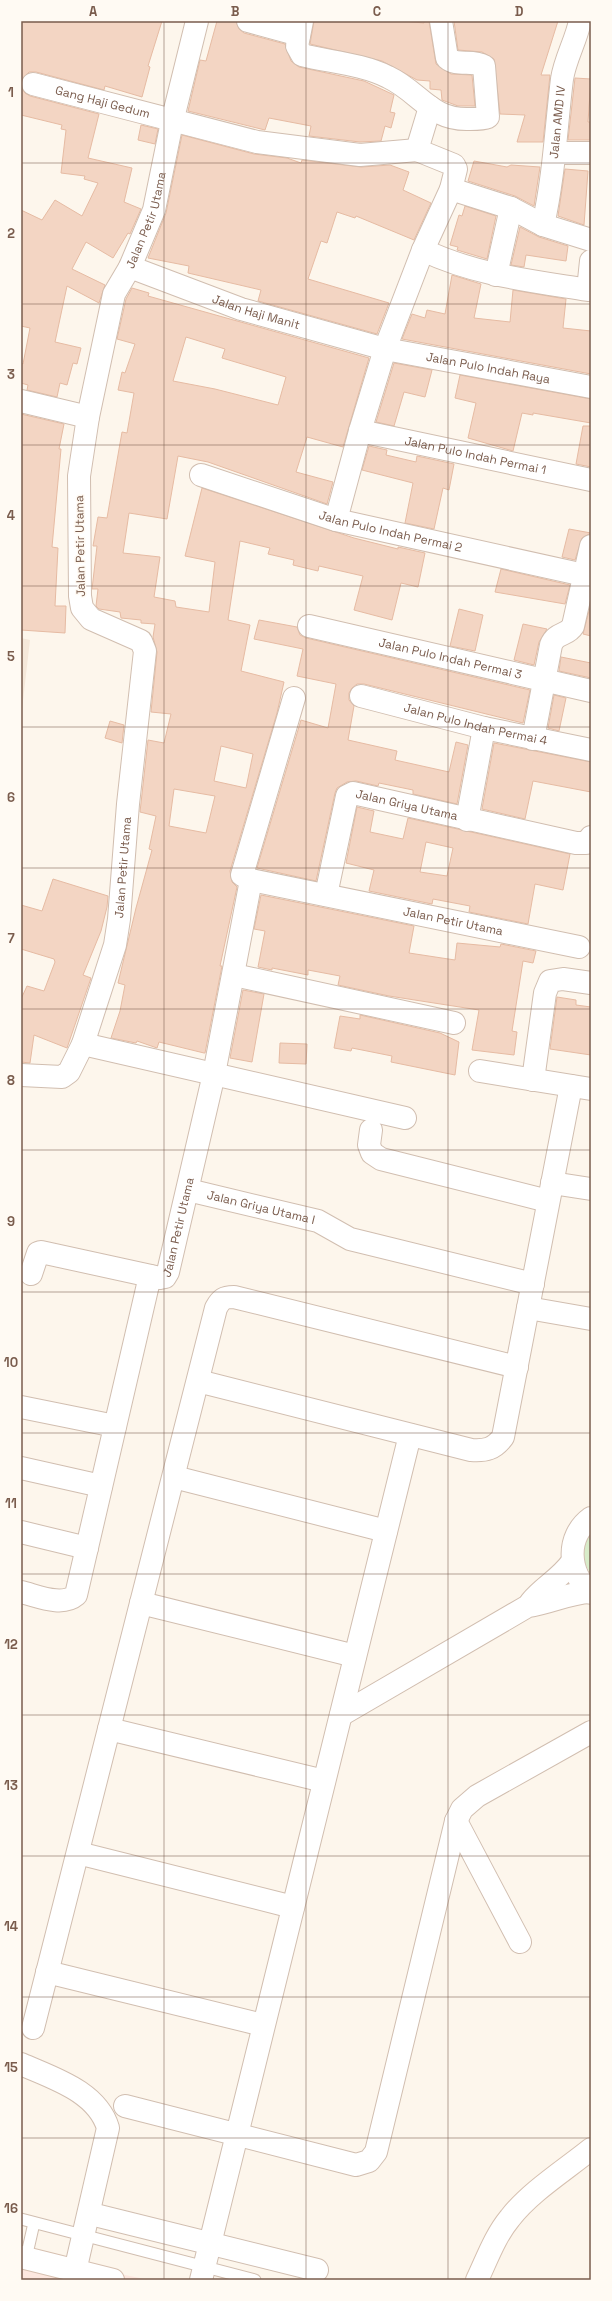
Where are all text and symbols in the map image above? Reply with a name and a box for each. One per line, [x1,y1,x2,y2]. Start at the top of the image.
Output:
text: A [89,3,98,20]
text: B [231,3,240,20]
text: C [373,3,381,20]
text: D [515,3,524,20]
street label: Gang Haji Gedum [54,82,152,122]
text: 1 [8,84,14,101]
street label: Jalan AMD IV [546,84,569,159]
street label: Jalan Petir Utama [122,170,170,271]
text: 2 [7,225,15,242]
street label: Jalan Haji Manit [210,291,302,333]
street label: Jalan Pulo Indah Raya [425,349,552,387]
text: 3 [7,366,15,383]
street label: Jalan Pulo Indah Permai 1 [403,433,548,478]
street label: Jalan Petir Utama [71,495,89,597]
text: 4 [7,507,15,524]
street label: Jalan Pulo Indah Permai 2 [317,507,464,556]
street label: Jalan Pulo Indah Permai 3 [377,634,524,683]
text: 5 [7,648,15,665]
street label: Jalan Pulo Indah Permai 4 [402,699,549,749]
street label: Jalan Griya Utama [354,786,460,824]
text: 6 [7,789,15,806]
street label: Jalan Petir Utama [111,816,135,919]
street label: Jalan Petir Utama [402,903,505,939]
text: 7 [7,930,15,947]
text: 8 [7,1072,15,1089]
street label: Jalan Petir Utama [159,1176,198,1280]
street label: Jalan Griya Utama I [205,1187,317,1228]
text: 9 [7,1213,15,1230]
text: 10 [4,1354,18,1371]
text: 11 [5,1495,17,1512]
text: 12 [4,1636,18,1653]
text: 13 [4,1777,18,1794]
text: 14 [4,1918,18,1935]
text: 15 [4,2059,18,2076]
text: 16 [4,2200,18,2217]

